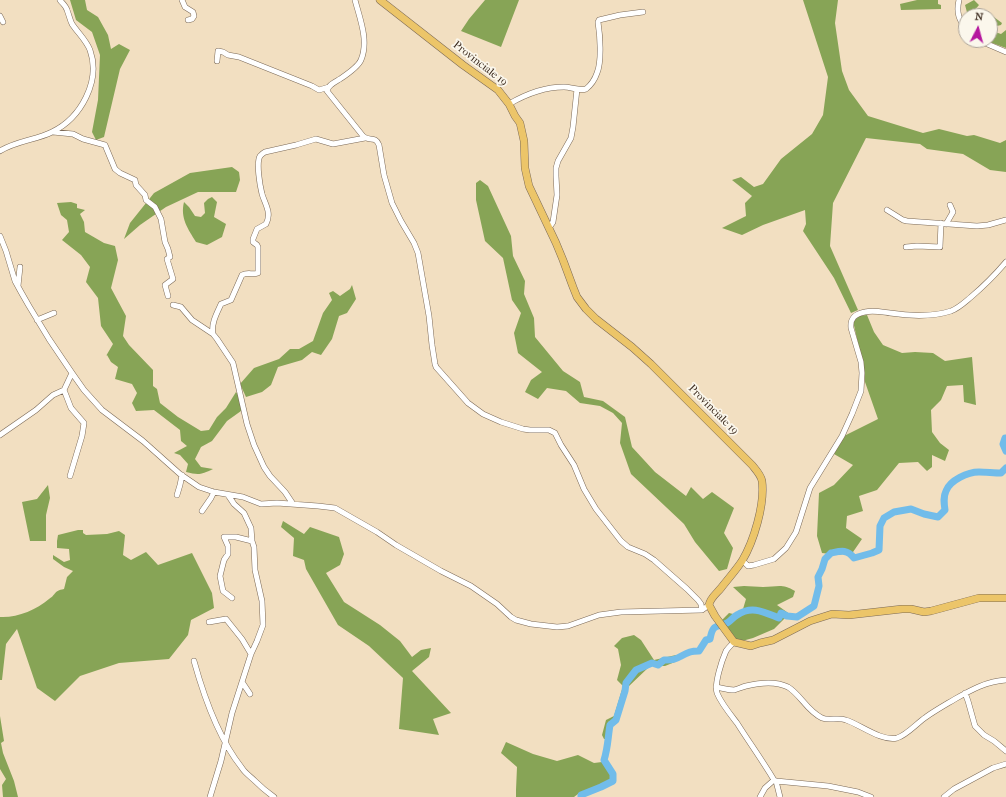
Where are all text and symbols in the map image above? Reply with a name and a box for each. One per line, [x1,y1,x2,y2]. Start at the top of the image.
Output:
north arrow [958,8,998,48]
text: N [974,10,984,23]
street label: Provinciale 19 [450,39,510,89]
street label: Provinciale 19 [685,382,741,438]

